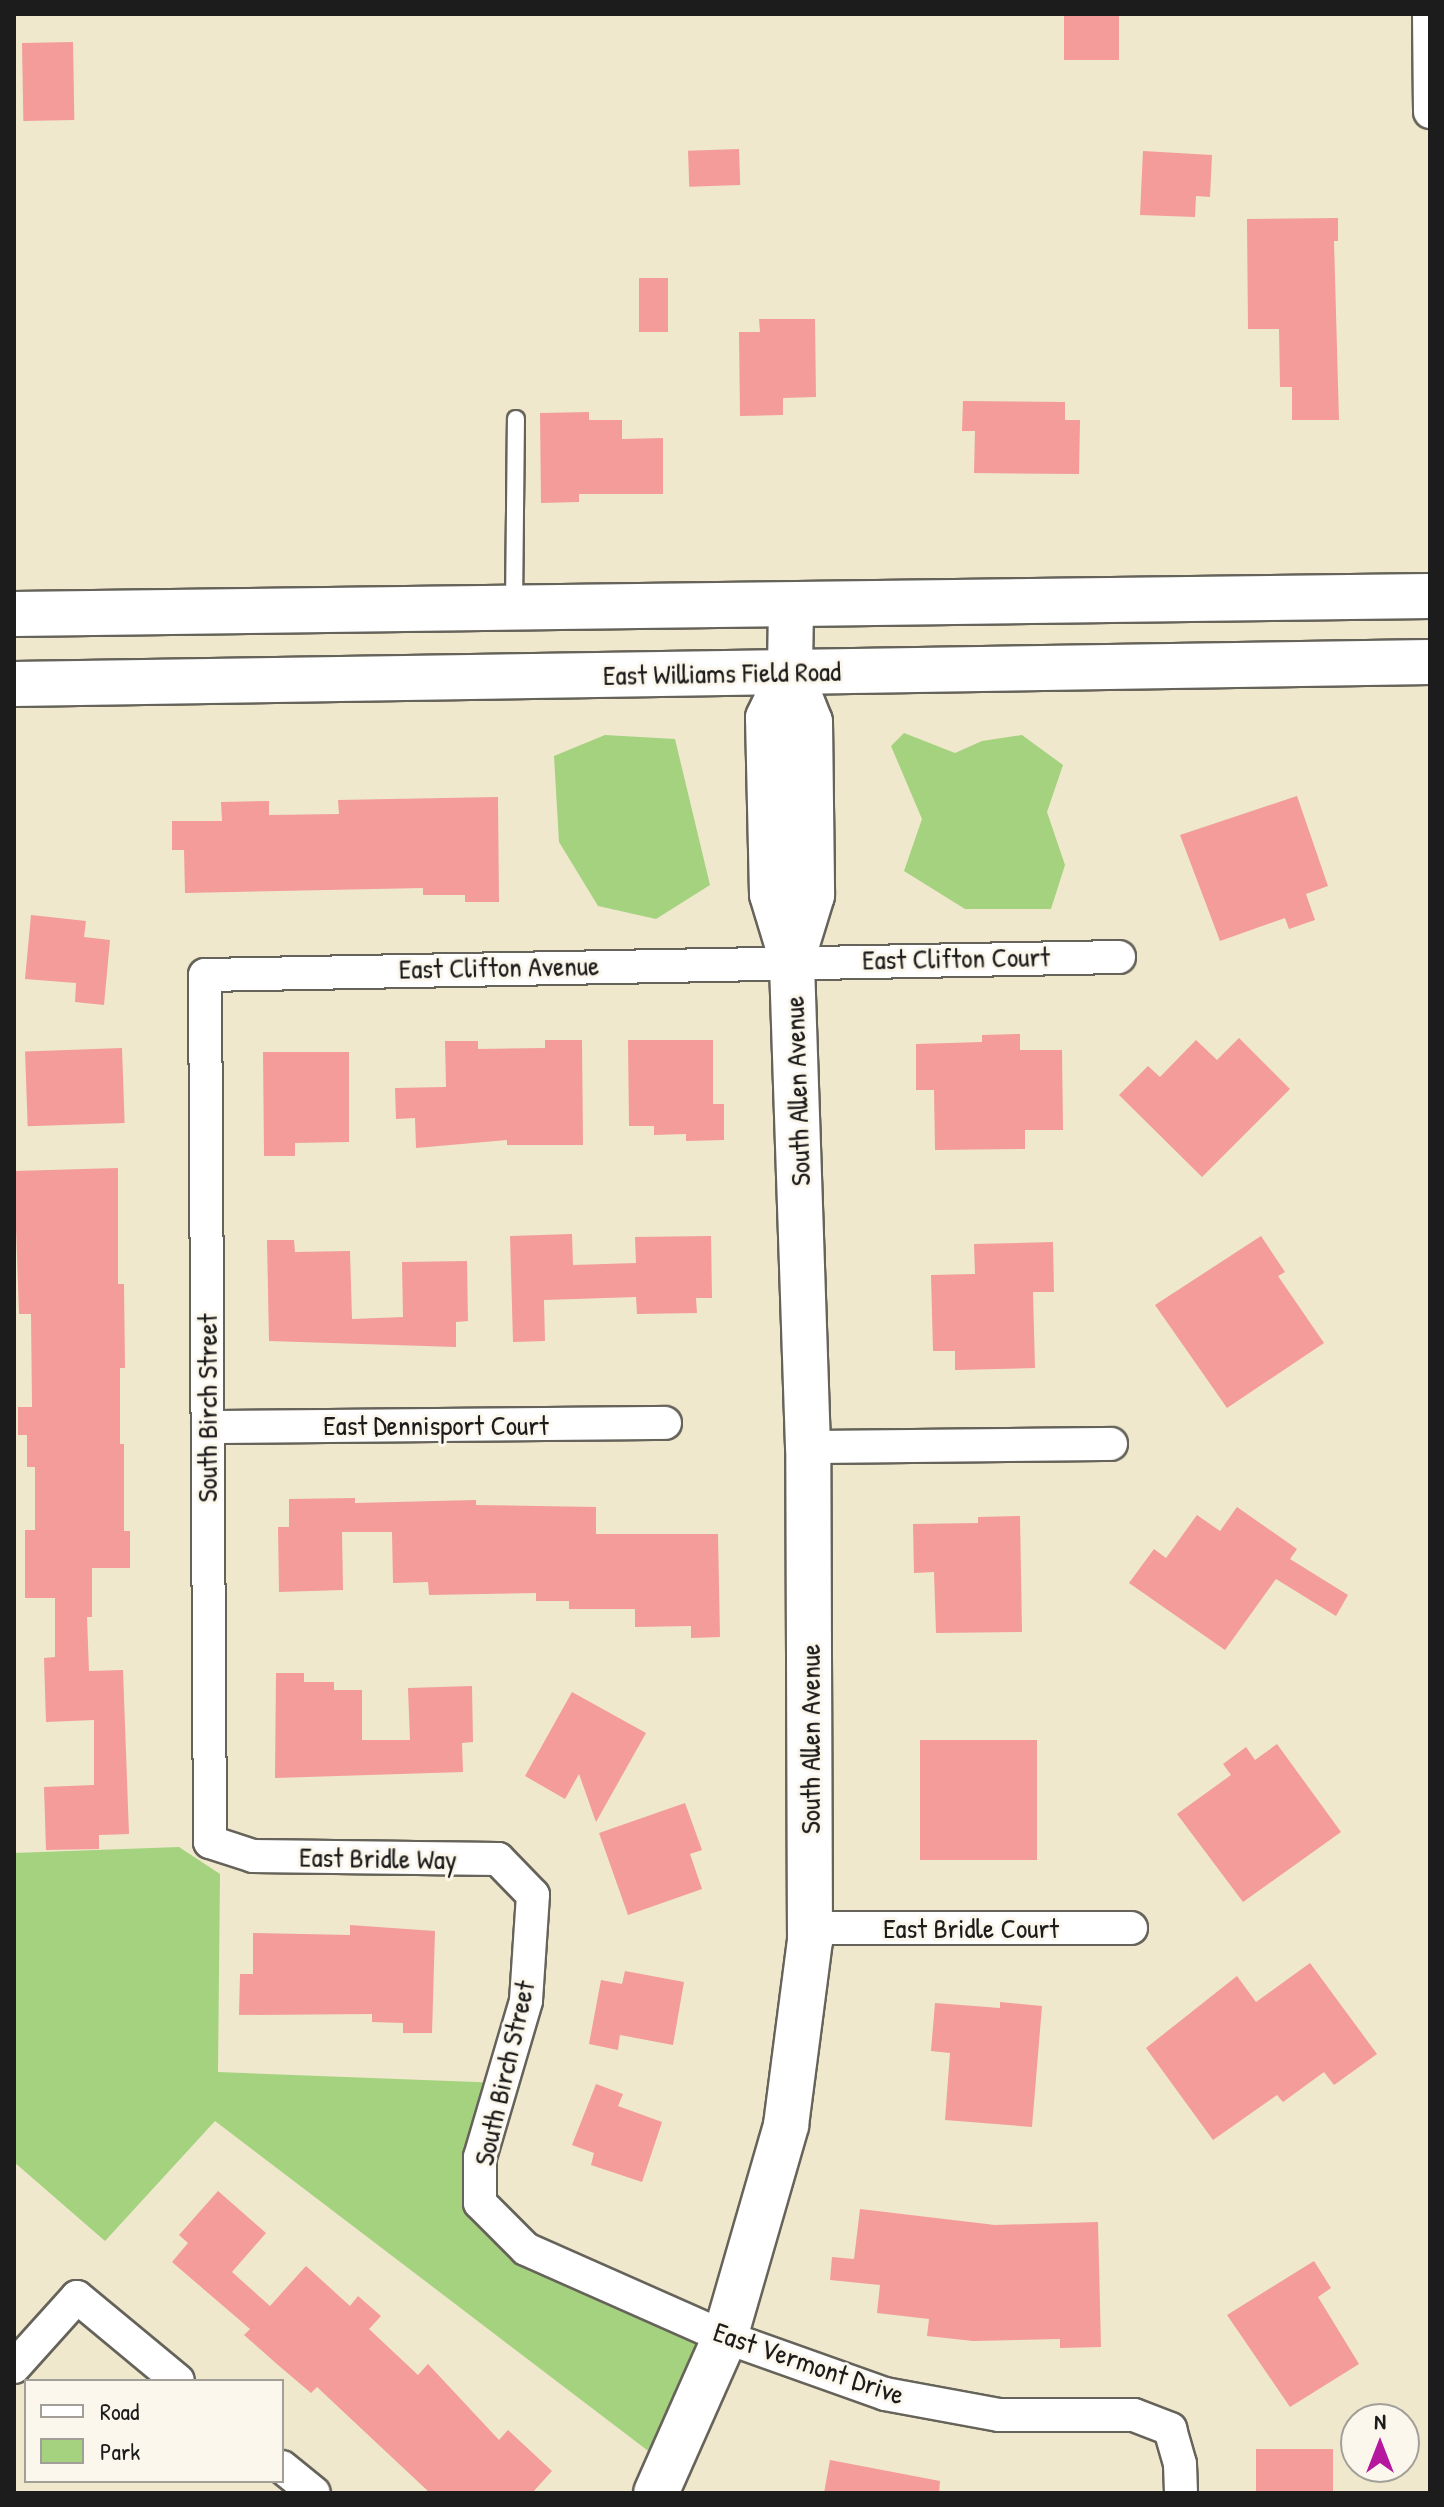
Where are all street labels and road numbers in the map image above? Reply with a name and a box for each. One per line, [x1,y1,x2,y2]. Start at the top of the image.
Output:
street label: East Williams Field Road [603,654,841,692]
street label: East Clifton Court [862,940,1050,976]
street label: East Clifton Avenue [399,948,599,986]
street label: South Allen Avenue [777,995,817,1187]
street label: South Birch Street [190,1314,224,1502]
street label: East Dennisport Court [323,1408,549,1442]
street label: South Allen Avenue [793,1644,827,1834]
street label: East Bridle Way [299,1840,457,1876]
street label: East Bridle Court [883,1911,1059,1945]
street label: South Birch Street [466,1977,542,2169]
street label: East Vermont Drive [709,2315,909,2411]

